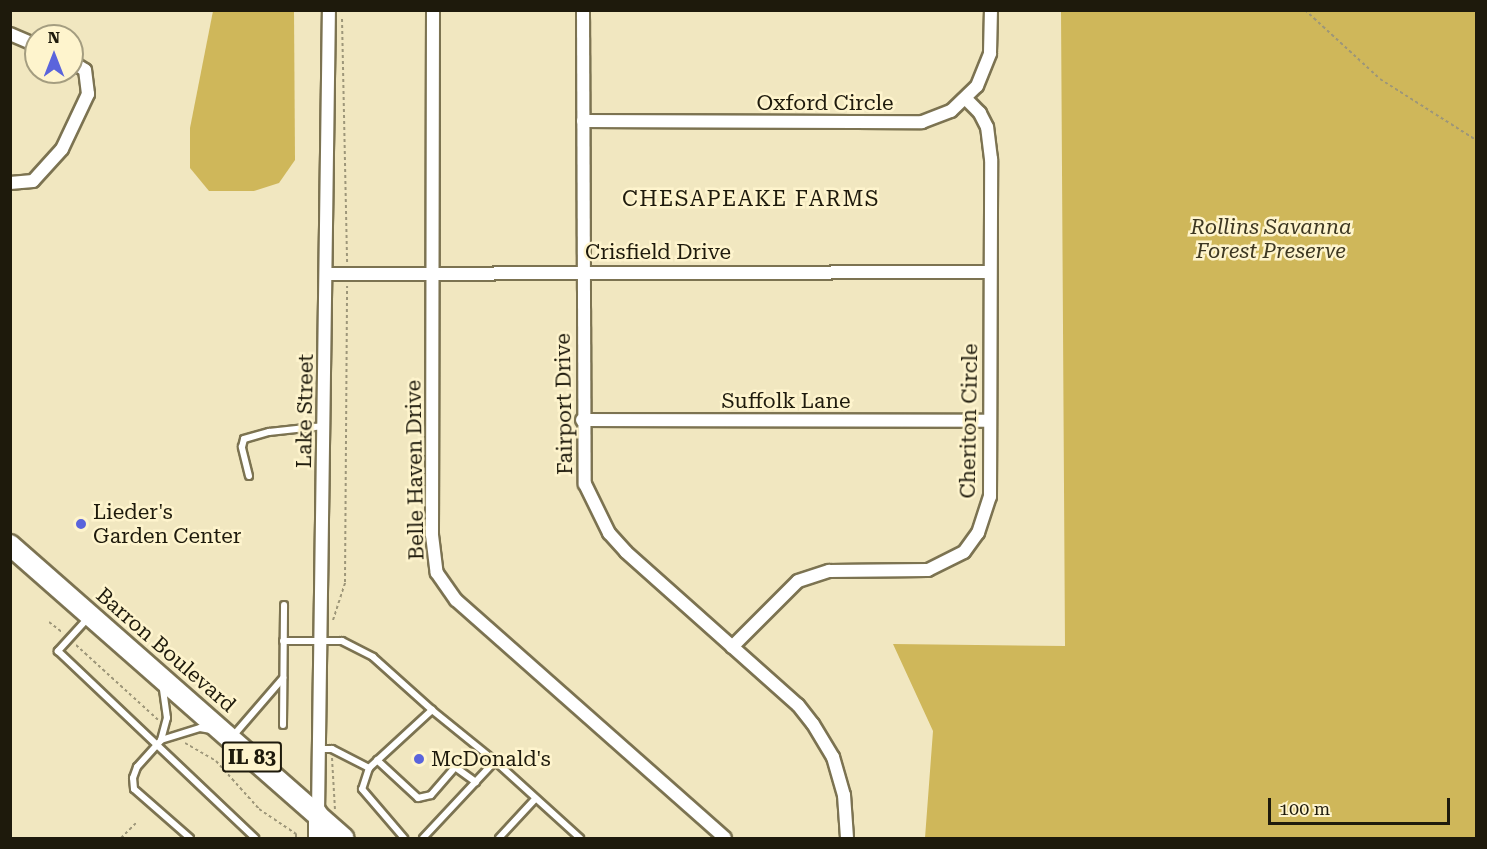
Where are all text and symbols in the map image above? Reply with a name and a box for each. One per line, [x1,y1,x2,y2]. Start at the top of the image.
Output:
north arrow [24,24,84,84]
text: N [48,28,60,47]
street label: Oxford Circle [756,90,894,116]
district label: CHESAPEAKE FARMS [622,186,880,212]
park label: Rollins Savanna Forest Preserve [1190,214,1352,264]
street label: Crisfield Drive [585,239,731,265]
street label: Fairport Drive [550,333,578,475]
street label: Cheriton Circle [955,343,983,499]
street label: Lake Street [291,354,319,468]
street label: Belle Haven Drive [401,380,429,560]
street label: Suffolk Lane [721,388,851,414]
place label: Lieder's Garden Center [93,499,241,549]
marker: Lieder's Garden Center [74,517,88,531]
street label: Barron Boulevard [91,582,241,718]
road number: IL 83 [220,740,284,774]
place label: McDonald's [431,746,551,772]
marker: McDonald's [412,752,426,766]
scale bar [1271,786,1452,824]
text: 100 m [1279,798,1330,819]

